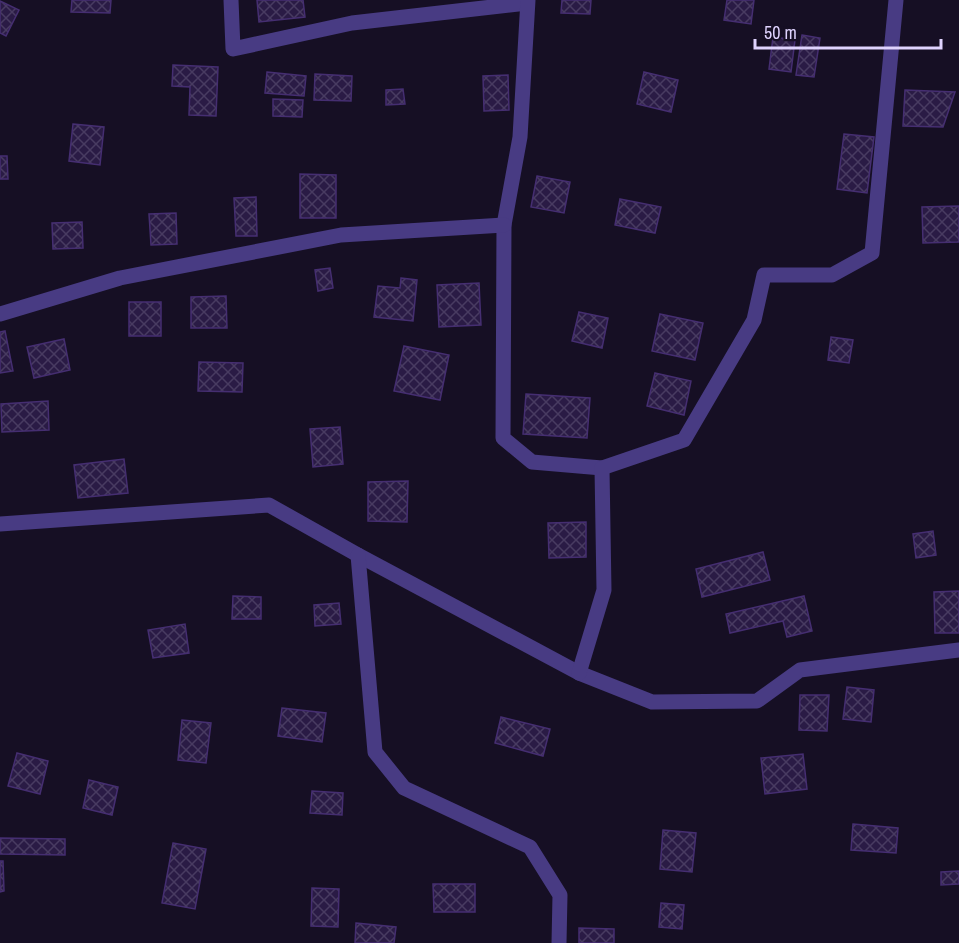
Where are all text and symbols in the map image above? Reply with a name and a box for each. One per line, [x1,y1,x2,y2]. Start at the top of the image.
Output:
scale bar [755,12,941,50]
text: 50 m [764,20,797,45]

